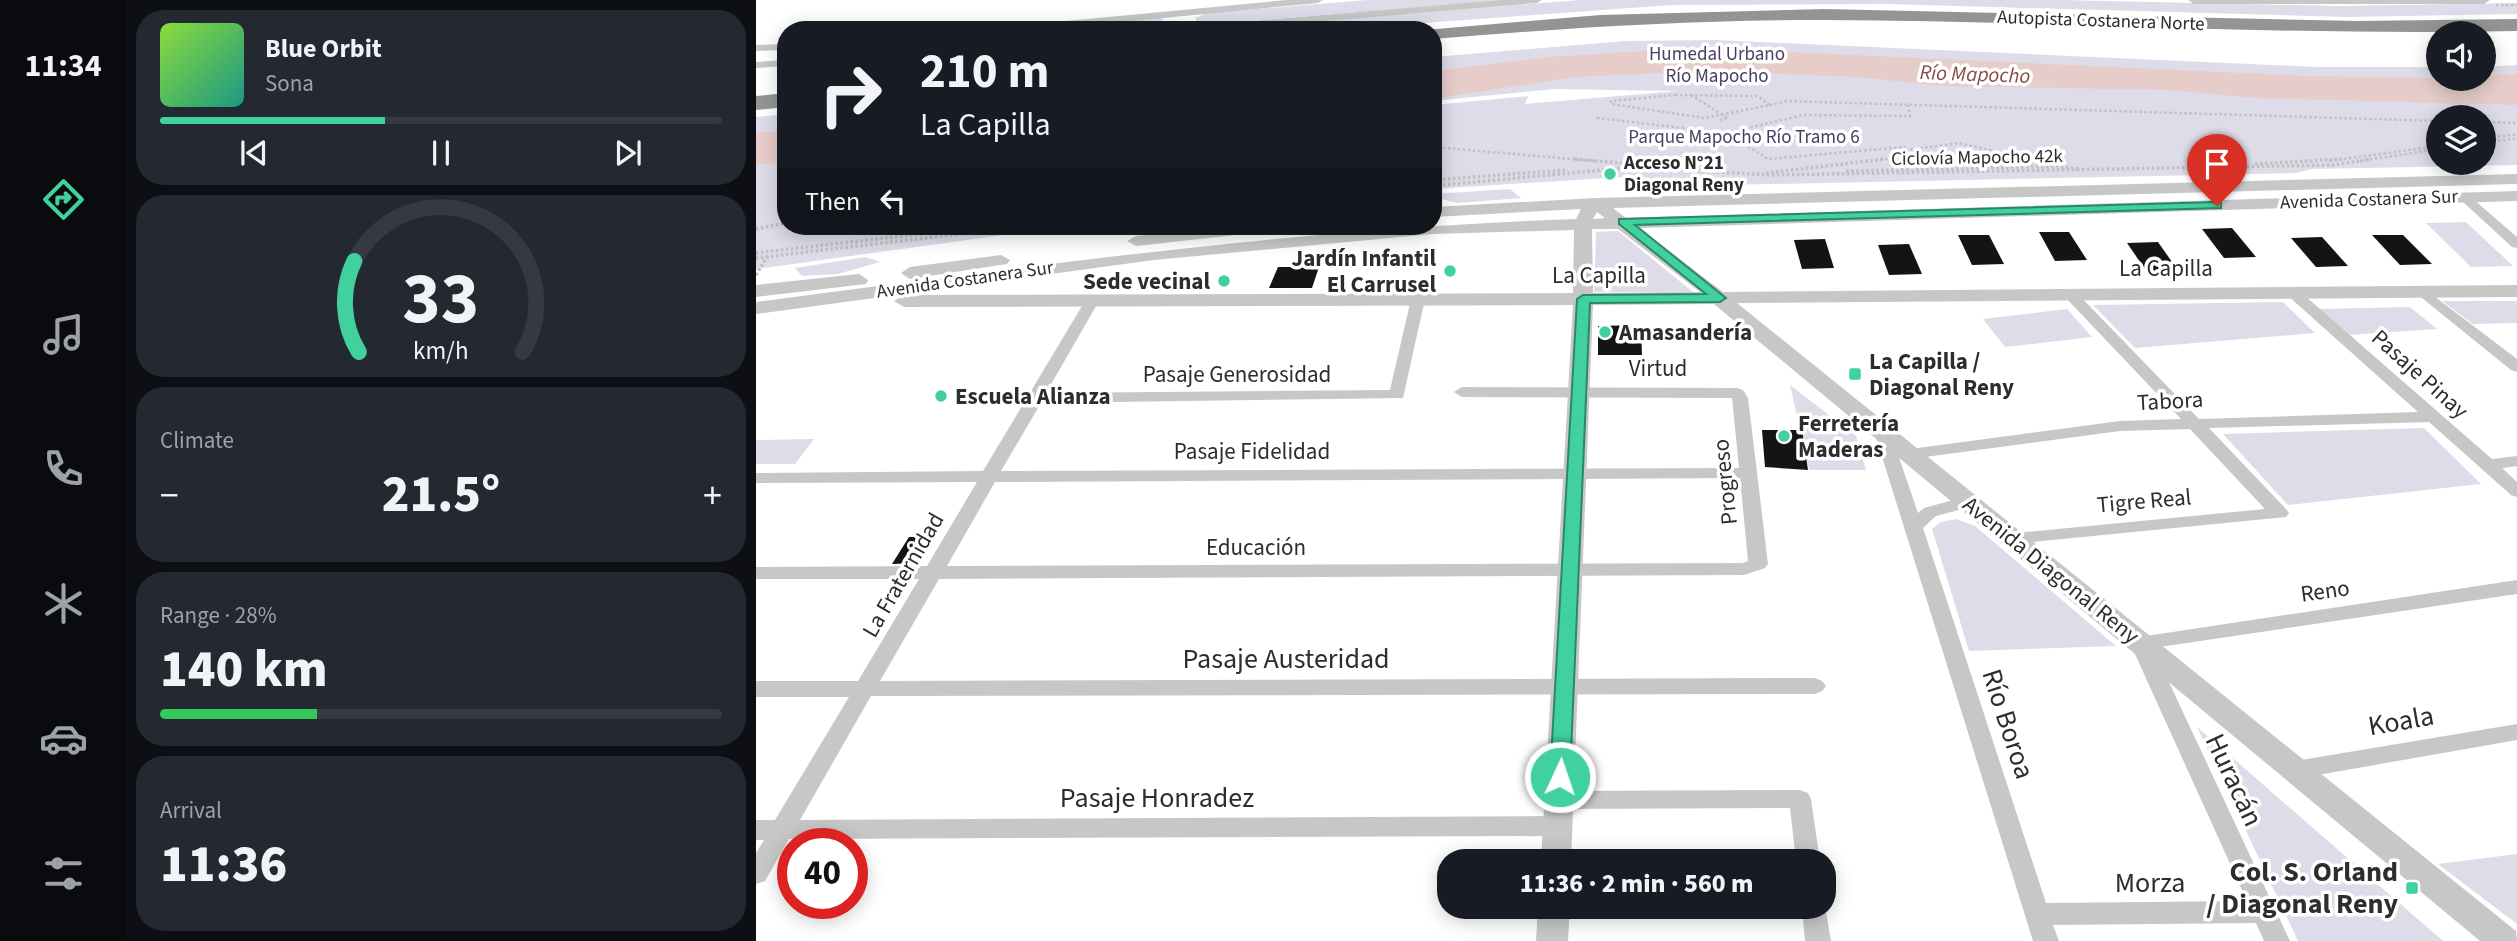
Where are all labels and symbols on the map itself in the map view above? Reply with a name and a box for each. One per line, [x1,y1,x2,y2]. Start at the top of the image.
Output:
street label: Autopista Costanera Norte [1997,4,2205,38]
park label: Humedal Urbano Río Mapocho [1649,41,1785,90]
water label: Río Mapocho [1919,57,2031,91]
park label: Parque Mapocho Río Tramo 6 [1628,124,1860,151]
pin [2187,134,2247,206]
street label: Ciclovía Mapocho 42k [1891,143,2064,173]
place label: Acceso N°21 Diagonal Reny [1623,150,1744,199]
marker: Acceso N°21 Diagonal Reny [1602,166,1618,182]
street label: Avenida Costanera Sur [2280,183,2459,217]
place label: Jardín Infantil El Carrusel [1291,242,1436,301]
street label: La Capilla [2119,252,2213,285]
street label: Avenida Costanera Sur [875,254,1055,306]
street label: La Capilla [1552,259,1646,292]
marker: Jardín Infantil El Carrusel [1442,263,1458,279]
place label: Sede vecinal [1083,265,1210,298]
marker: Sede vecinal [1216,273,1232,289]
place label: Amasandería [1618,316,1752,349]
street label: Pasaje Pinay [2364,322,2476,427]
marker: Amasandería [1597,324,1613,340]
place label: La Capilla / Diagonal Reny [1869,345,2014,404]
street label: Virtud [1629,352,1687,385]
street label: Pasaje Generosidad [1143,358,1331,391]
marker: La Capilla / Diagonal Reny [1847,366,1863,382]
place label: Escuela Alianza [955,380,1111,413]
street label: Tabora [2136,383,2204,419]
marker: Escuela Alianza [933,388,949,404]
place label: Ferretería Maderas [1798,407,1899,466]
marker: Ferretería Maderas [1776,428,1792,444]
street label: Pasaje Fidelidad [1174,435,1330,468]
street label: Progreso [1704,437,1746,527]
street label: Tigre Real [2095,480,2193,522]
street label: Avenida Diagonal Reny [1956,488,2147,652]
street label: La Fraternidad [854,506,952,644]
street label: Educación [1206,531,1306,564]
street label: Reno [2298,571,2352,611]
street label: Pasaje Austeridad [1182,639,1390,679]
street label: Río Boroa [1971,664,2045,784]
street label: Koala [2365,696,2437,746]
street label: Huracán [2195,727,2273,833]
position arrow [1523,740,1597,814]
street label: Pasaje Honradez [1060,778,1254,818]
speed limit sign: 40 [777,828,868,919]
place label: Col. S. Orland / Diagonal Reny [2206,852,2398,924]
street label: Morza [2115,863,2185,903]
marker: Col. S. Orland / Diagonal Reny [2404,880,2420,896]

